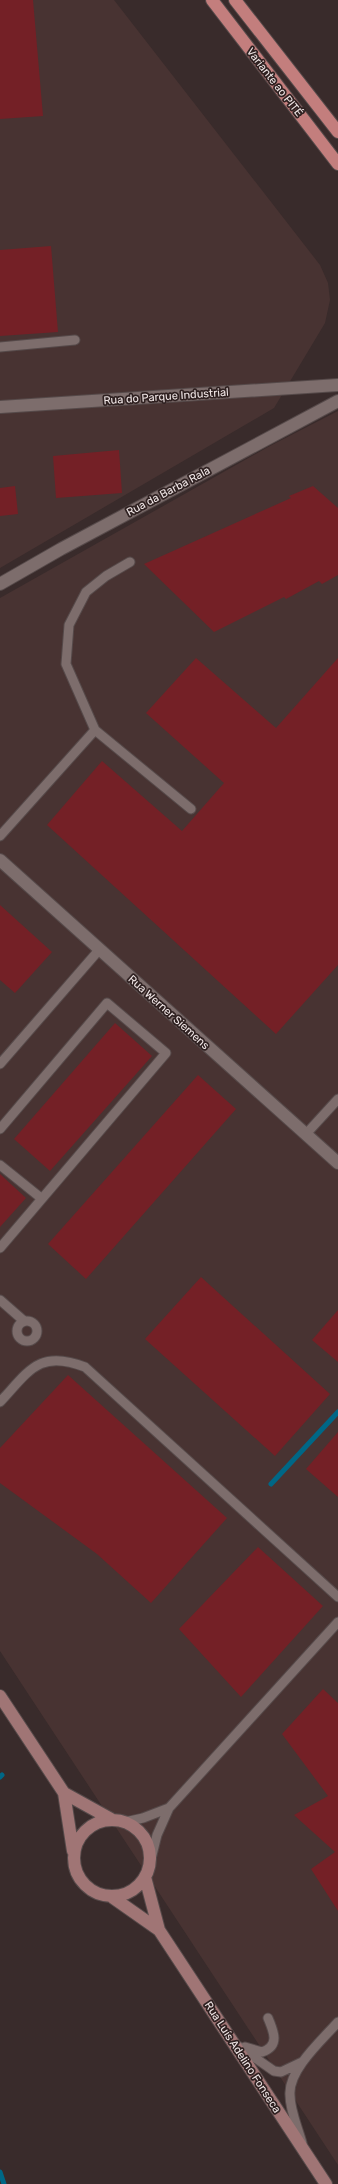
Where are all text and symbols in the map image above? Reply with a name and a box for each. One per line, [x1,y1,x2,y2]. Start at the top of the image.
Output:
street label: Variante ao PITÉ [244,45,306,119]
street label: Rua do Parque Industrial [103,386,229,407]
street label: Rua da Barba Rala [124,464,212,519]
street label: Rua Werner Siemens [125,973,212,1052]
street label: Rua Luís Adelino Fonseca [202,1999,283,2115]

